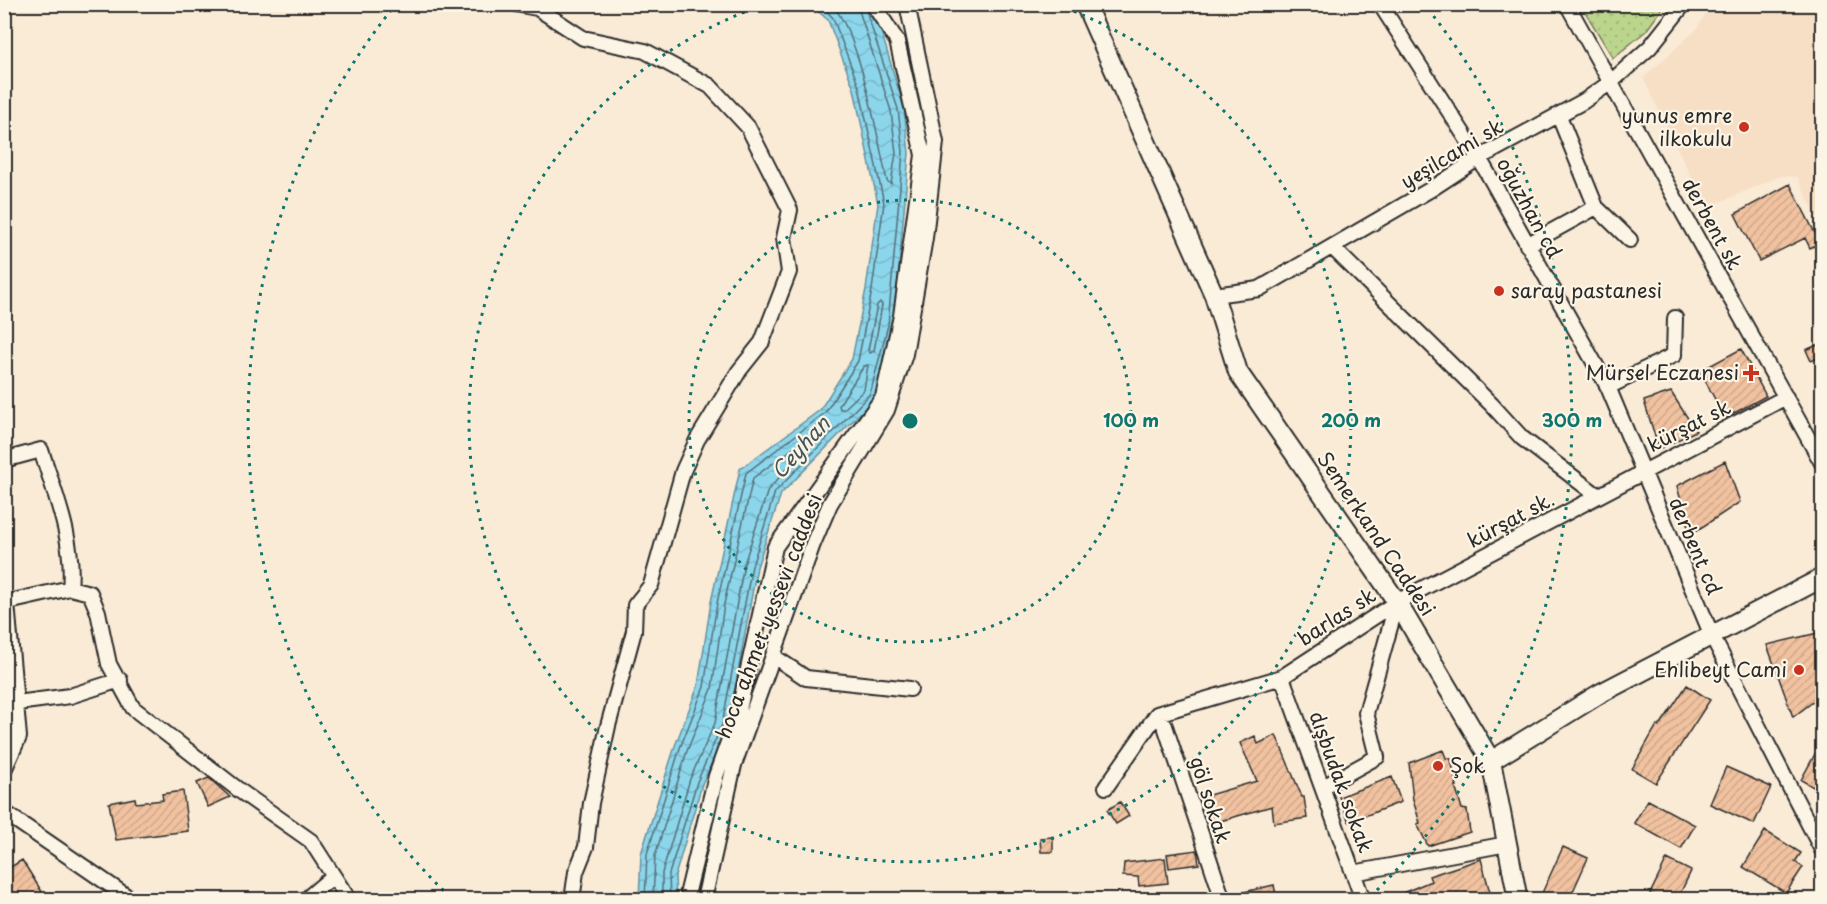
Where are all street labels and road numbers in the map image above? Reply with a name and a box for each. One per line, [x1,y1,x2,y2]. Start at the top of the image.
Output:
street label: yeşilcami sk [1394,111,1508,196]
street label: oğuzhan cd [1490,152,1570,263]
street label: derbent sk [1675,172,1751,275]
street label: kürşat sk [1642,391,1735,459]
street label: Semerkand Caddesi [1311,445,1443,622]
street label: kürşat sk. [1462,484,1559,555]
street label: hoca ahmet yessevi caddesi [707,489,829,743]
street label: derbent cd [1662,492,1730,599]
street label: barlas sk [1292,580,1381,653]
street label: dışbudak sokak [1302,707,1381,857]
street label: göl sokak [1183,752,1239,847]

